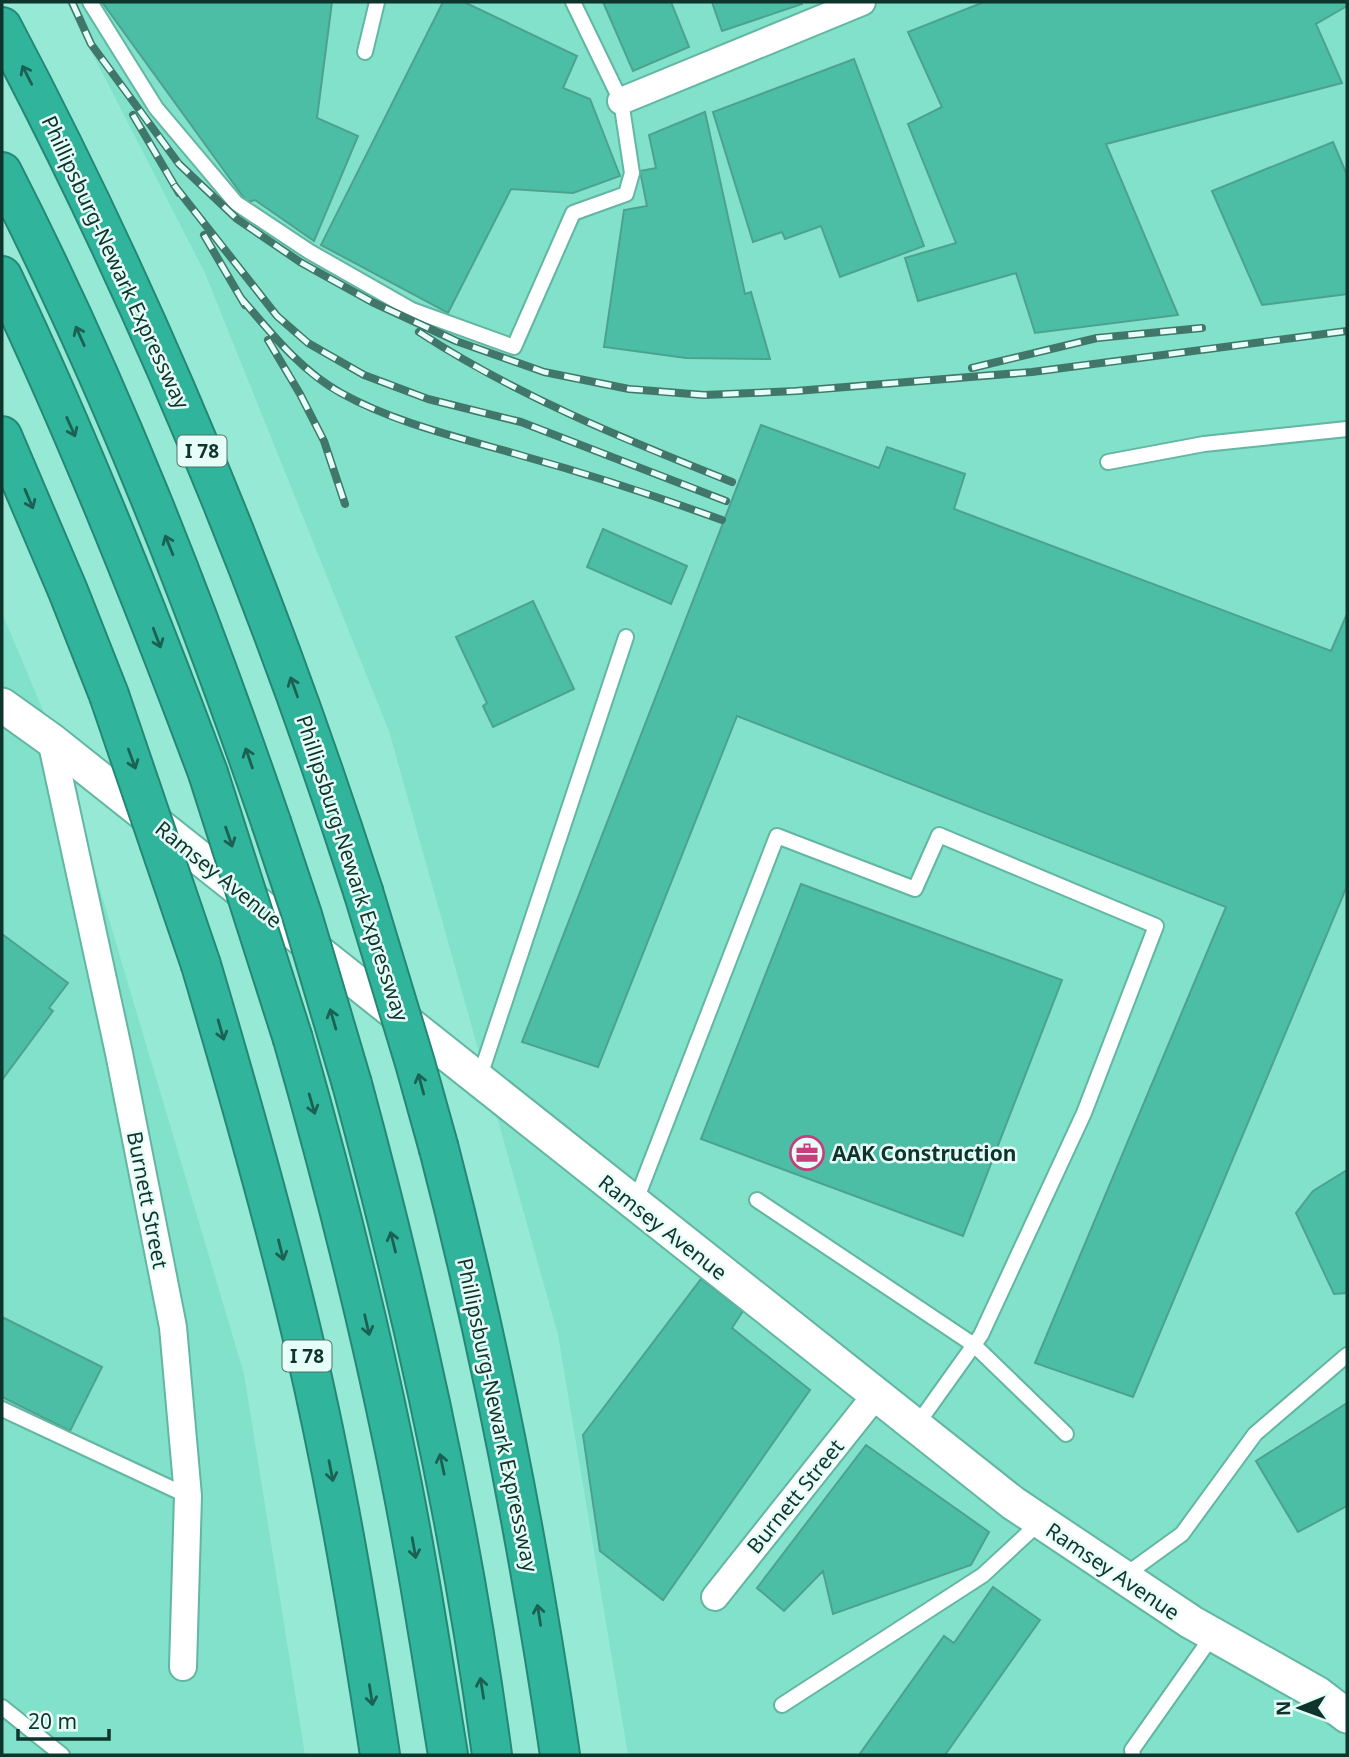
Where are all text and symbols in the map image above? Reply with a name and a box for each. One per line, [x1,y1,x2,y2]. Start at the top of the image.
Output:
one-way arrow [20,65,34,86]
street label: Phillipsburg-Newark Expressway [36,111,196,413]
one-way arrow [73,325,86,347]
one-way arrow [65,416,78,437]
road number: I 78 [178,436,227,466]
one-way arrow [24,487,37,509]
one-way arrow [162,535,175,556]
one-way arrow [151,626,164,648]
one-way arrow [287,677,299,699]
street label: Phillipsburg-Newark Expressway [290,711,416,1025]
one-way arrow [126,747,139,769]
one-way arrow [242,747,254,769]
street label: Ramsey Avenue [150,814,288,934]
one-way arrow [224,826,236,848]
one-way arrow [326,1008,339,1030]
one-way arrow [215,1019,228,1041]
one-way arrow [414,1073,427,1095]
one-way arrow [306,1093,319,1115]
street label: Burnett Street [121,1129,175,1271]
office icon: AAK Construction [788,1134,826,1172]
place label: AAK Construction [832,1139,1016,1167]
street label: Ramsey Avenue [593,1168,733,1286]
one-way arrow [386,1231,399,1254]
one-way arrow [275,1238,288,1260]
street label: Phillipsburg-Newark Expressway [451,1255,545,1575]
one-way arrow [361,1313,375,1336]
road number: I 78 [282,1340,332,1372]
street label: Burnett Street [740,1433,850,1559]
one-way arrow [435,1453,449,1476]
one-way arrow [324,1459,338,1482]
street label: Ramsey Avenue [1041,1516,1185,1626]
one-way arrow [407,1536,421,1559]
one-way arrow [532,1604,545,1627]
north arrow [1265,1673,1335,1743]
one-way arrow [475,1677,488,1700]
one-way arrow [364,1684,377,1706]
scale bar [18,1698,108,1742]
text: N [1270,1700,1296,1716]
text: 20 m [28,1707,77,1735]

